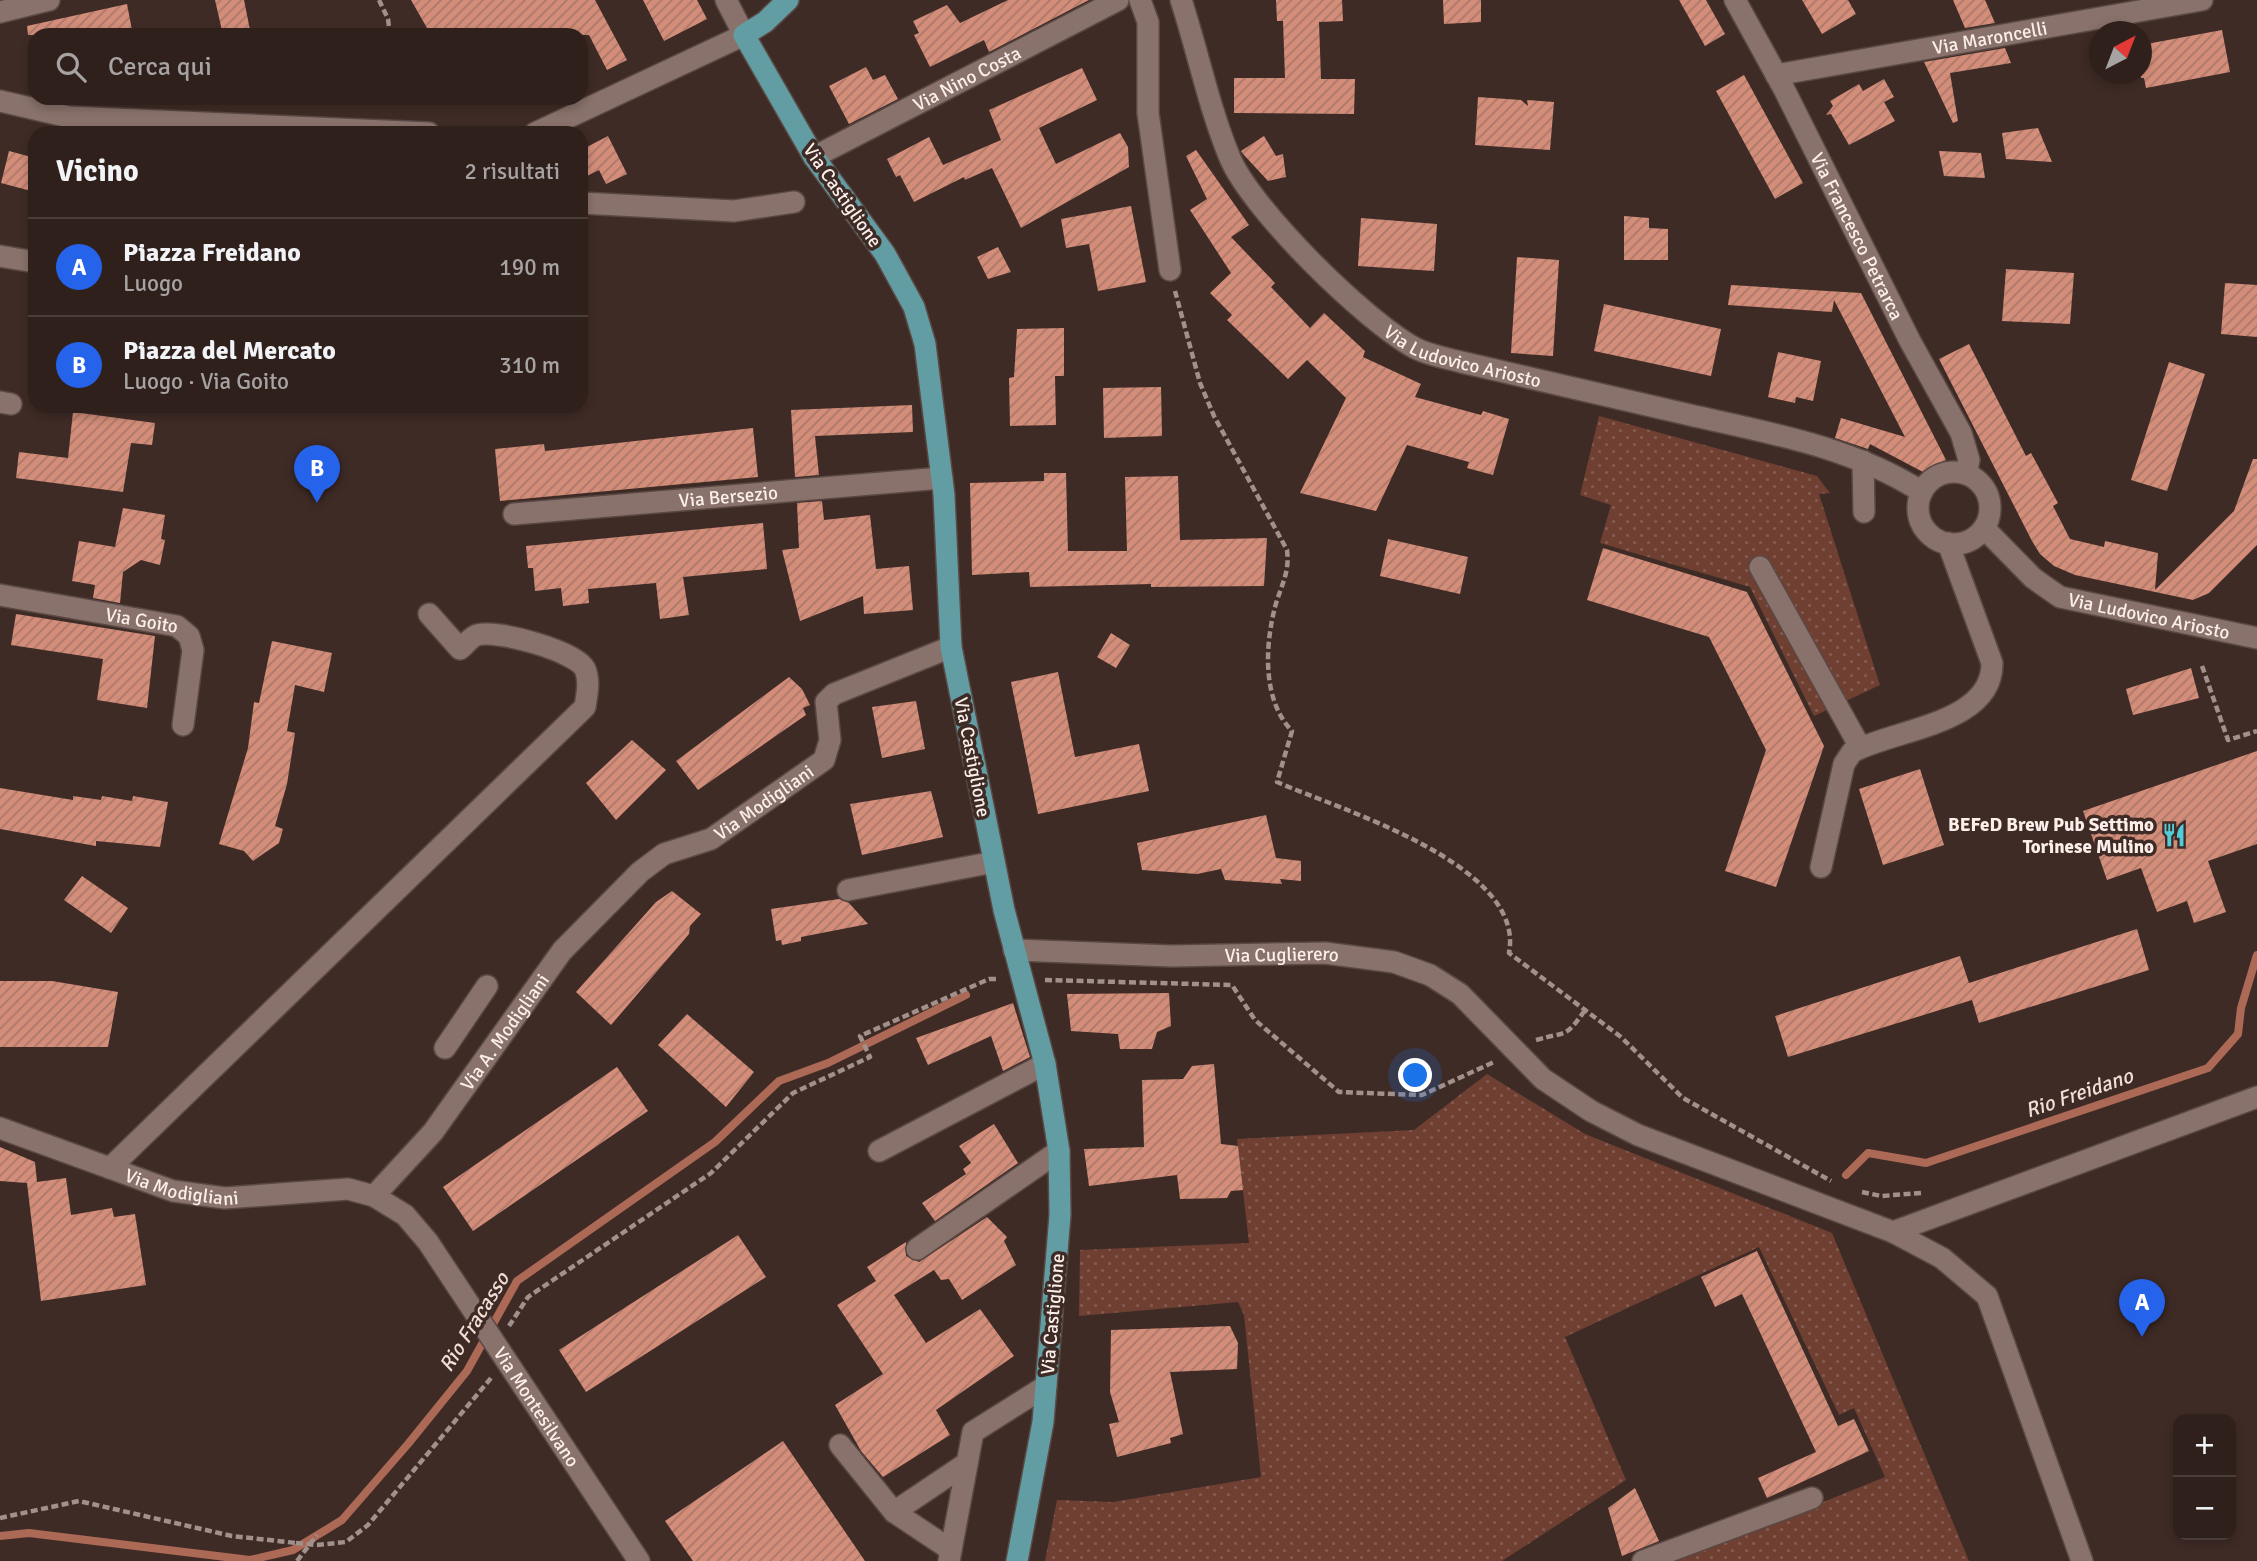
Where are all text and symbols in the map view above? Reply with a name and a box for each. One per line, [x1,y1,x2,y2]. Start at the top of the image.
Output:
street label: Via Maroncelli [1931,16,2049,60]
north arrow [2089,21,2152,84]
search box [28,28,588,105]
street label: Via Nino Costa [909,41,1025,117]
icon: search [52,48,90,86]
text: Cerca qui [108,51,212,83]
street label: Via Castiglione [797,139,887,252]
street label: Via Francesco Petrarca [1805,149,1909,324]
text: Vicino [56,153,139,190]
text: 2 risultati [464,157,560,186]
text: Piazza Freidano [123,237,301,269]
text: A [72,253,86,282]
text: 190 m [499,253,560,282]
text: Luogo [123,269,183,298]
street label: Via Ludovico Ariosto [1379,320,1543,393]
text: Piazza del Mercato [123,335,336,367]
text: B [72,351,86,380]
text: 310 m [499,351,560,380]
text: Luogo · Via Goito [123,367,289,396]
pin: B [294,445,340,503]
street label: Via Bersezio [678,481,779,513]
street label: Via Ludovico Ariosto [2066,588,2232,645]
street label: Via Goito [103,603,180,639]
street label: Via Castiglione [949,695,995,819]
street label: Via Modigliani [710,760,819,846]
place label: BEFeD Brew Pub Settimo Torinese Mulino [1948,813,2154,859]
restaurant icon: BEFeD Brew Pub Settimo Torinese Mulino [2160,821,2188,849]
street label: Via Cuglierero [1224,942,1341,968]
street label: Via A. Modigliani [455,969,555,1095]
your location [1398,1058,1432,1092]
water label: Rio Freidano [2022,1062,2137,1124]
street label: Via Modigliani [121,1163,239,1211]
street label: Via Castiglione [1036,1252,1070,1376]
water label: Rio Fracasso [433,1267,515,1377]
pin: A [2119,1279,2165,1337]
street label: Via Montesilvano [488,1343,584,1472]
map controls [2173,1414,2236,1540]
button: + [2173,1414,2236,1477]
button: − [2173,1477,2236,1540]

